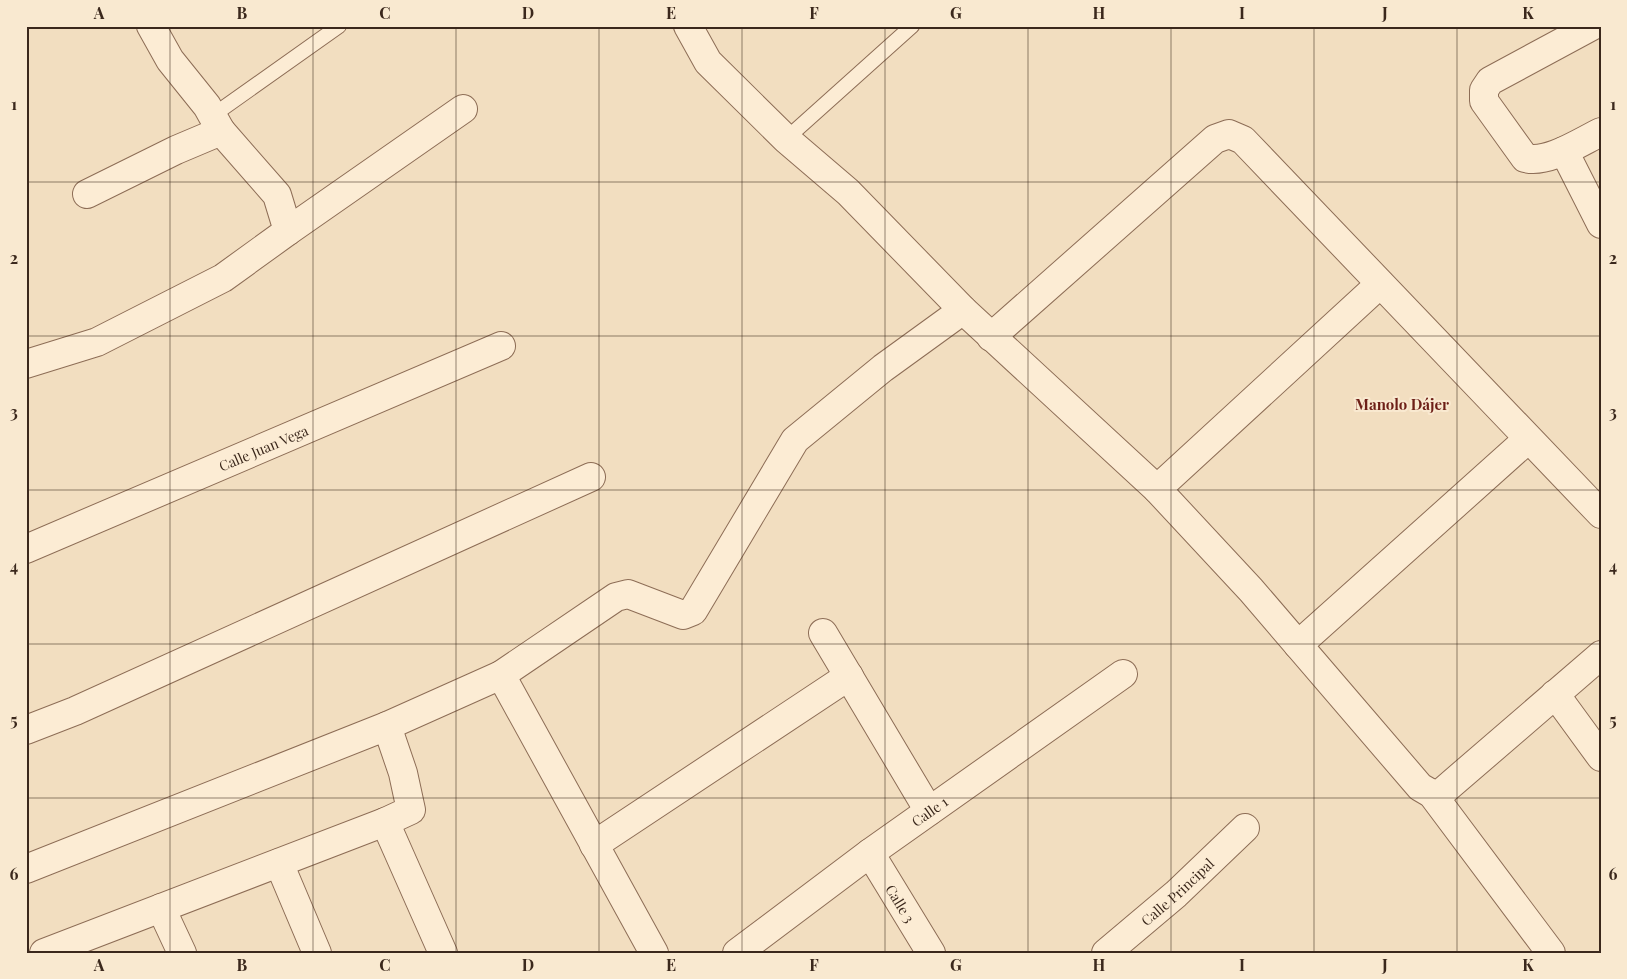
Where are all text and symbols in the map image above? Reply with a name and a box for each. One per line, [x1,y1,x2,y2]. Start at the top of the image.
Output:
text: A [93,2,105,23]
text: B [237,2,248,23]
text: C [379,2,391,23]
text: D [522,2,534,23]
text: E [666,2,676,23]
text: F [809,2,819,23]
text: G [950,2,962,23]
text: H [1093,2,1106,23]
text: I [1239,2,1245,23]
text: J [1381,2,1388,23]
text: K [1522,2,1534,23]
text: 1 [11,93,17,114]
text: 1 [1610,93,1616,114]
text: 2 [10,247,18,268]
text: 2 [1609,247,1617,268]
district label: Manolo Dájer [1355,394,1449,414]
text: 3 [10,401,18,422]
text: 3 [1609,401,1617,422]
street label: Calle Juan Vega [216,420,311,475]
text: 4 [10,555,18,576]
text: 4 [1609,555,1617,576]
text: 5 [10,709,18,730]
text: 5 [1609,709,1617,730]
street label: Calle 1 [907,792,951,830]
street label: Calle Principal [1137,854,1218,929]
text: 6 [10,863,19,884]
text: 6 [1609,863,1618,884]
street label: Calle 3 [882,881,920,926]
text: A [93,954,105,975]
text: B [237,954,248,975]
text: C [379,954,391,975]
text: D [522,954,534,975]
text: E [666,954,676,975]
text: F [809,954,819,975]
text: G [950,954,962,975]
text: H [1093,954,1106,975]
text: I [1239,954,1245,975]
text: J [1381,954,1388,975]
text: K [1522,954,1534,975]

